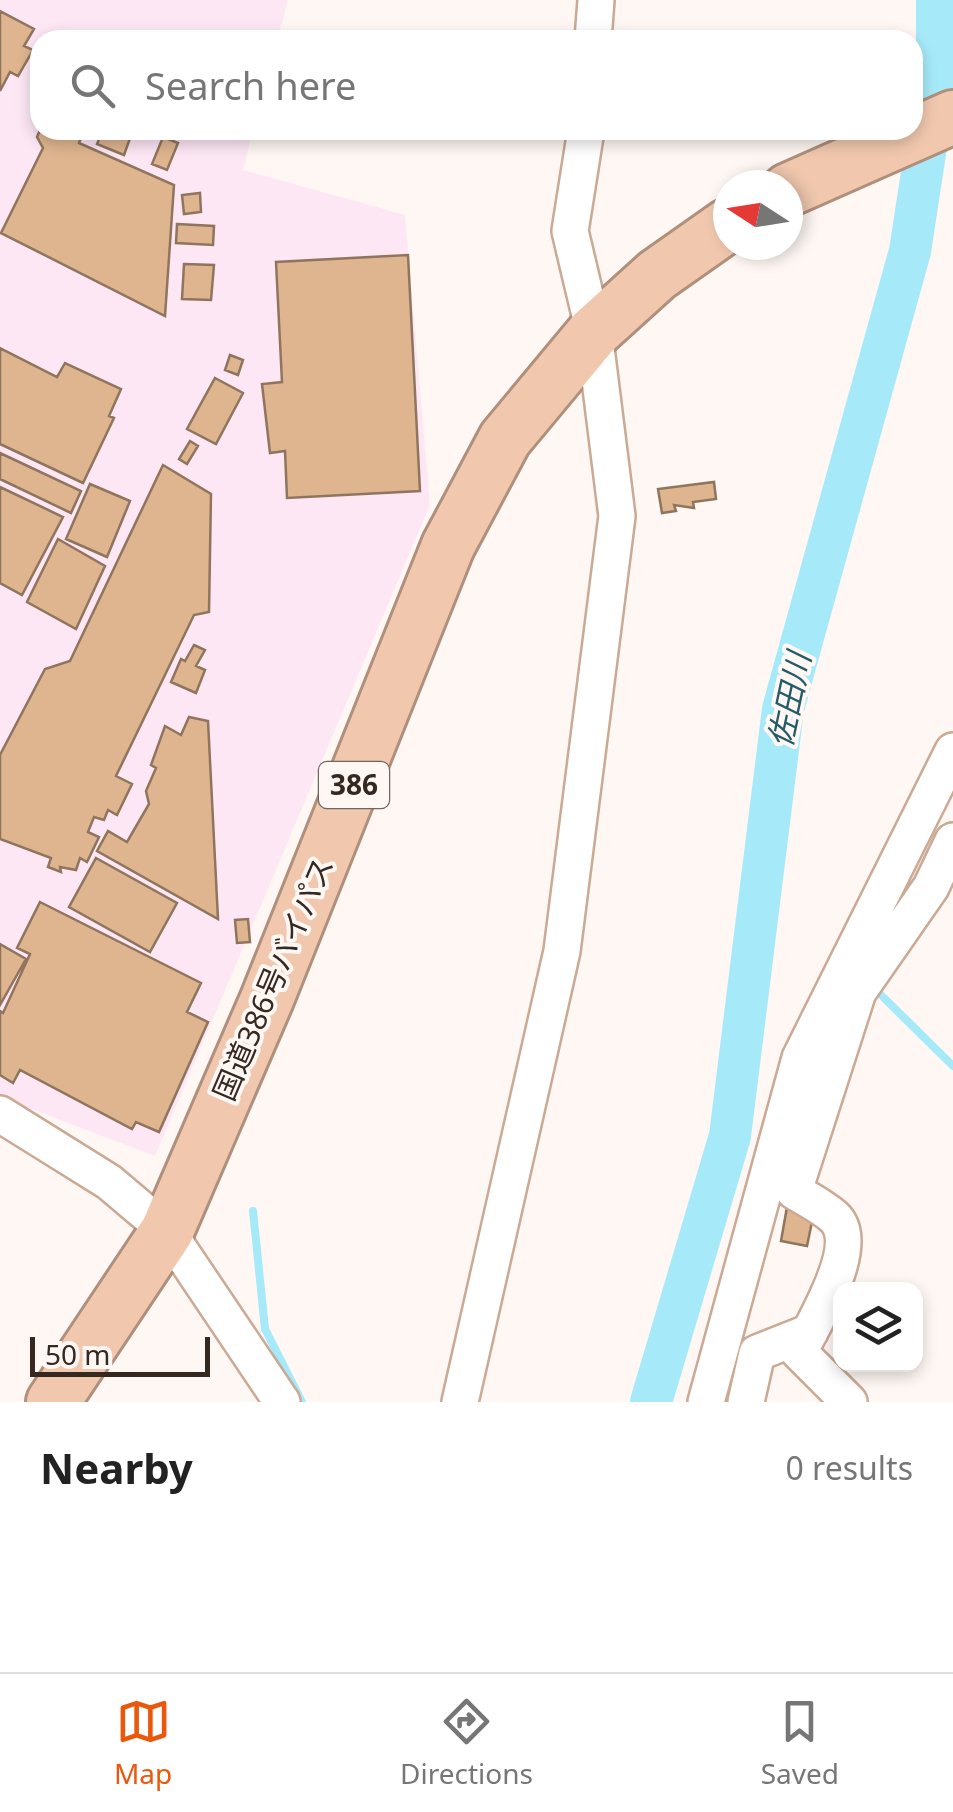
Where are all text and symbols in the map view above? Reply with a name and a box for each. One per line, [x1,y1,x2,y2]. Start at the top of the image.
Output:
search box [30,30,923,140]
icon: search [65,58,120,113]
text: Search here [145,59,356,111]
north arrow [713,170,803,260]
water label: 佐田川 [758,645,820,751]
road number: 386 [319,762,389,808]
street label: 国道386号バイパス [203,850,342,1106]
map controls [833,1282,923,1372]
button: layers [833,1282,923,1372]
scale bar [30,1332,210,1376]
text: 50 m [45,1335,111,1373]
text: Nearby [40,1439,193,1496]
text: 0 results [786,1446,913,1489]
tab: Map [114,1694,172,1792]
tab: Directions [400,1694,533,1792]
tab: Saved [761,1694,839,1792]

